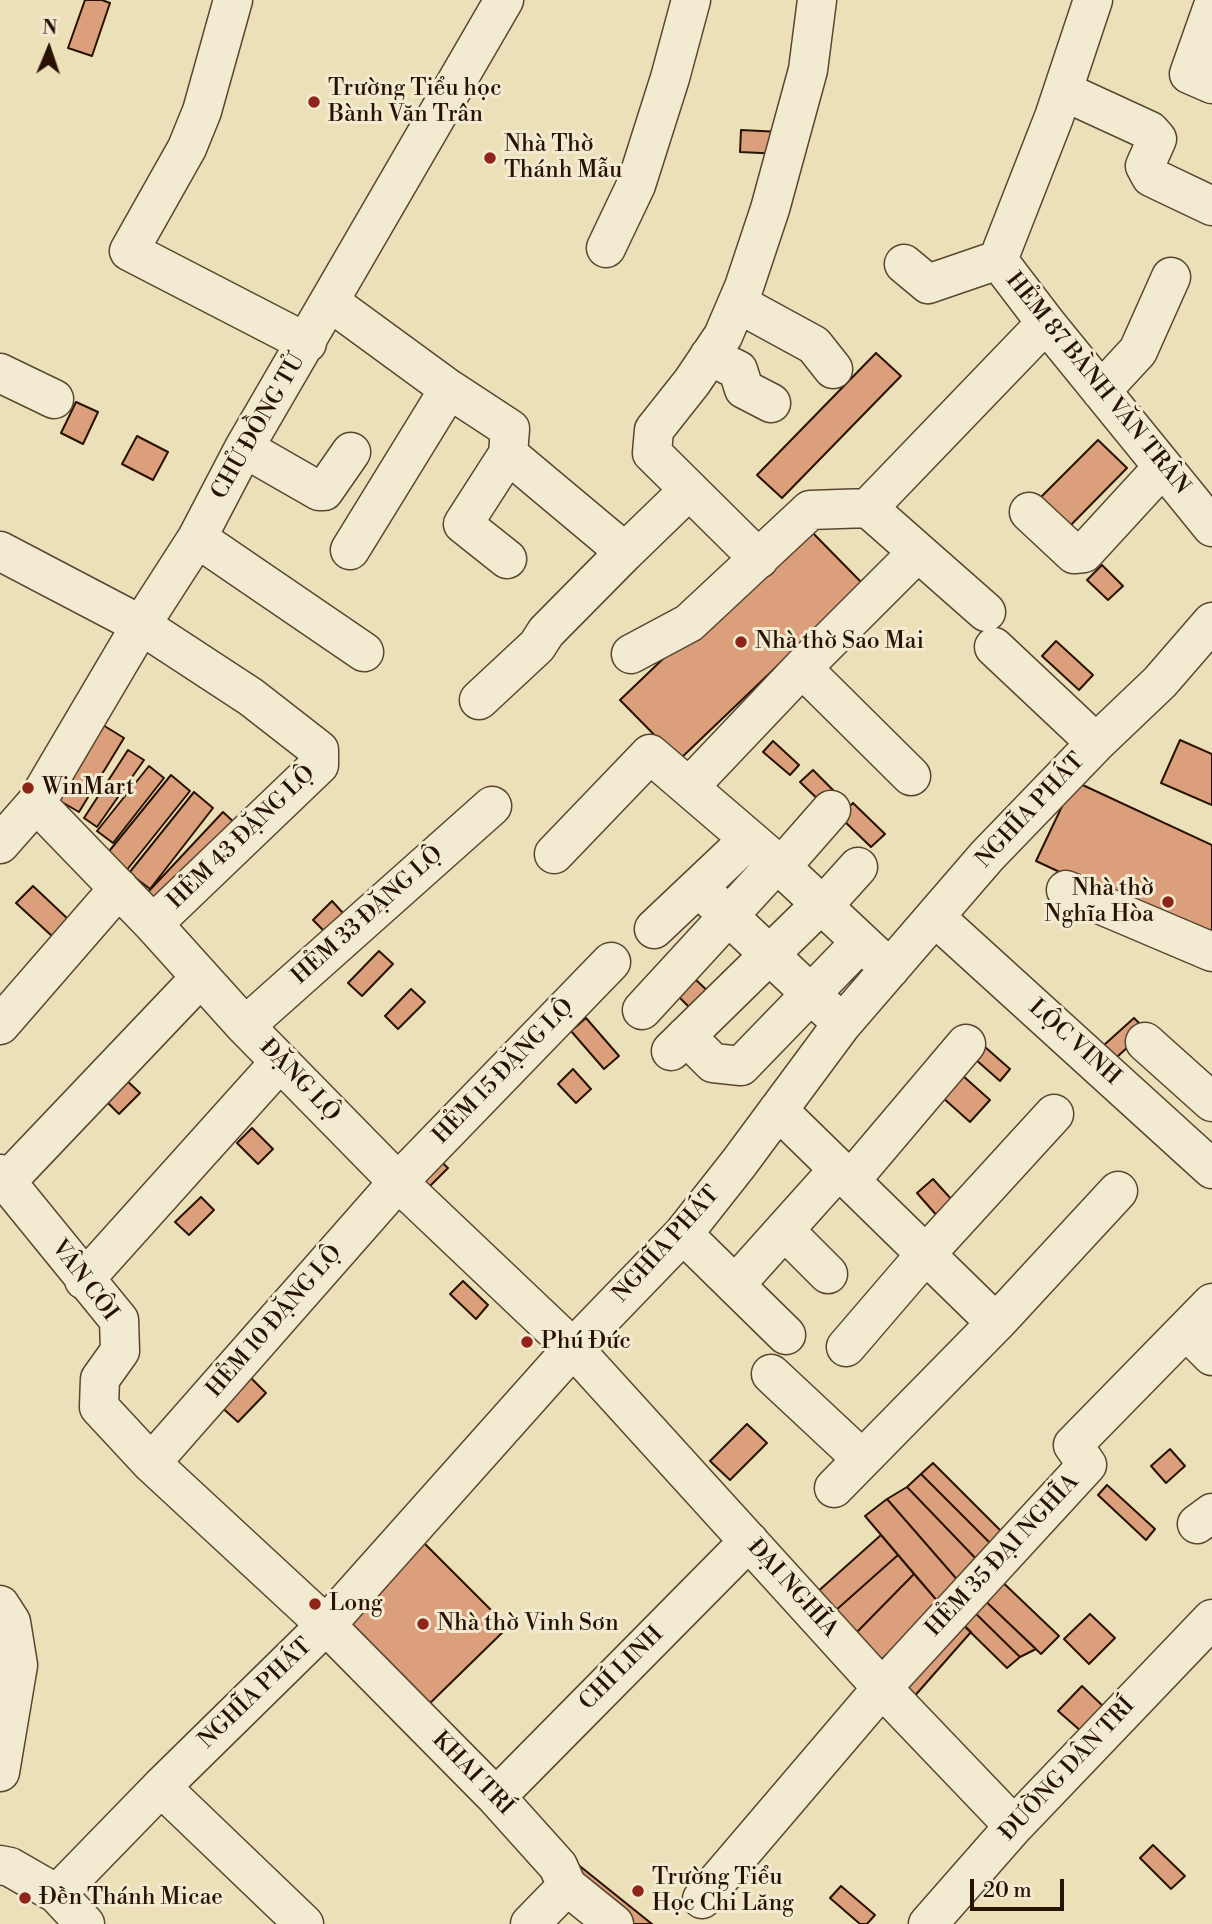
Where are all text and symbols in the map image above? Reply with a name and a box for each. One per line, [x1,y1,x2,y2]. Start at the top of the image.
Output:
north arrow [14,14,84,84]
text: N [42,16,58,40]
place label: Trường Tiểu học Bành Văn Trân [328,75,502,129]
marker: Trường Tiểu học Bành Văn Trân [306,94,322,110]
place label: Nhà Thờ Thánh Mẫu [504,131,622,185]
marker: Nhà Thờ Thánh Mẫu [482,150,498,166]
street label: HẺM 87 BÀNH VĂN TRÂN [999,268,1195,500]
street label: CHỬ ĐỒNG TỬ [206,349,312,505]
place label: Nhà thờ Sao Mai [755,628,924,656]
marker: Nhà thờ Sao Mai [733,634,749,650]
street label: NGHĨA PHÁT [971,748,1091,874]
street label: HẺM 43 ĐẶNG LỘ [162,761,322,915]
place label: WinMart [42,774,134,802]
marker: WinMart [20,780,36,796]
street label: HẺM 33 ĐẶNG LỘ [287,841,449,991]
place label: Nhà thờ Nghĩa Hòa [1044,875,1154,929]
marker: Nhà thờ Nghĩa Hòa [1160,894,1176,910]
street label: HẺM 15 ĐẶNG LỘ [428,994,580,1150]
street label: LỘC VINH [1022,995,1126,1091]
street label: ĐẶNG LỘ [253,1034,345,1128]
street label: NGHĨA PHÁT [608,1181,726,1309]
street label: VÂN CÔI [45,1235,123,1327]
street label: HẺM 10 ĐẶNG LỘ [201,1240,349,1404]
place label: Phú Đức [541,1328,631,1356]
marker: Phú Đức [519,1334,535,1350]
street label: HẺM 35 ĐẠI NGHĨA [921,1469,1085,1643]
street label: ĐẠI NGHĨA [741,1534,843,1644]
place label: Long [329,1590,383,1618]
marker: Long [307,1596,323,1612]
place label: Nhà thờ Vinh Sơn [437,1610,619,1638]
marker: Nhà thờ Vinh Sơn [415,1616,431,1632]
street label: CHÍ LINH [574,1621,670,1717]
street label: NGHĨA PHÁT [194,1633,318,1755]
street label: ĐƯỜNG DÂN TRÍ [995,1693,1141,1847]
street label: KHAI TRÍ [426,1727,518,1821]
place label: Trường Tiểu Học Chi Lăng [652,1864,794,1918]
scale bar [974,1864,1068,1908]
text: 20 m [983,1878,1032,1904]
marker: Trường Tiểu Học Chi Lăng [630,1883,646,1899]
place label: Đền Thánh Micae [39,1884,223,1912]
marker: Đền Thánh Micae [17,1890,33,1906]

